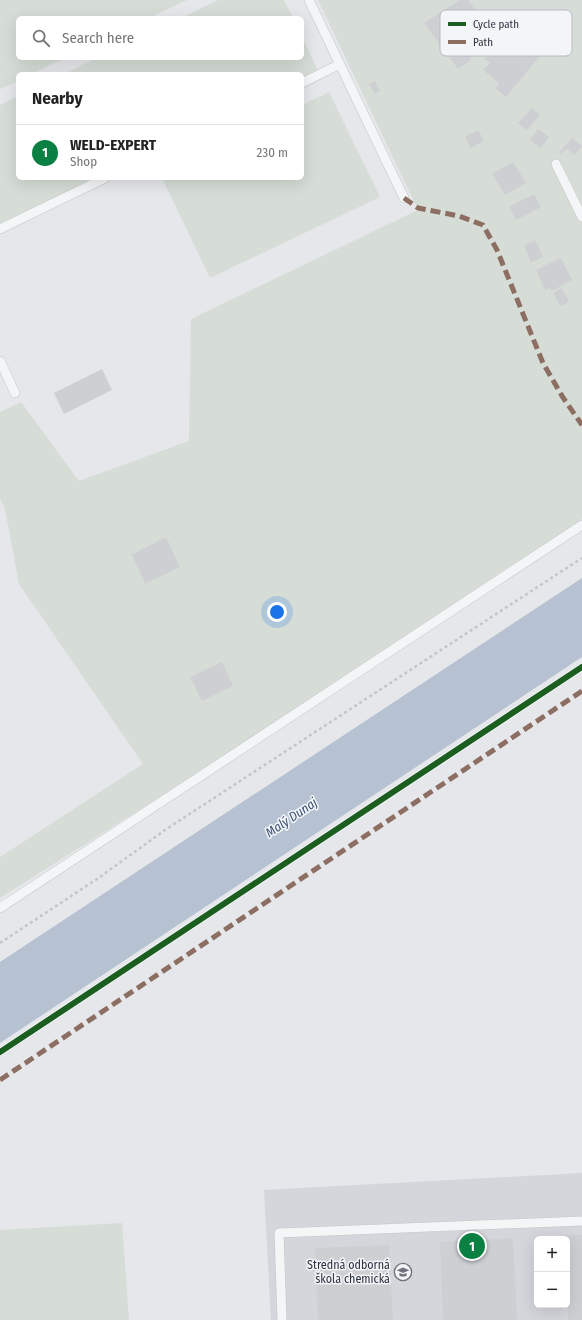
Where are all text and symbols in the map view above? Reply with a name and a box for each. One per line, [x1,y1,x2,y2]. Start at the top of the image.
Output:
legend [440,10,572,56]
search box [16,16,304,60]
text: Cycle path [473,18,519,31]
icon: search [30,27,52,49]
text: Search here [62,29,134,47]
text: Path [473,36,493,49]
text: Nearby [32,88,83,109]
text: WELD-EXPERT [70,136,156,154]
text: 1 [42,145,48,160]
text: 230 m [257,145,288,160]
text: Shop [70,154,97,169]
your location [267,602,287,622]
water label: Malý Dunaj [263,794,321,840]
pin: 1 [459,1231,485,1261]
map controls [534,1236,570,1308]
button: + [534,1236,570,1272]
place label: Stredná odborná škola chemická [307,1258,390,1286]
school or university icon: Stredná odborná škola chemická [393,1262,413,1282]
button: − [534,1272,570,1308]

